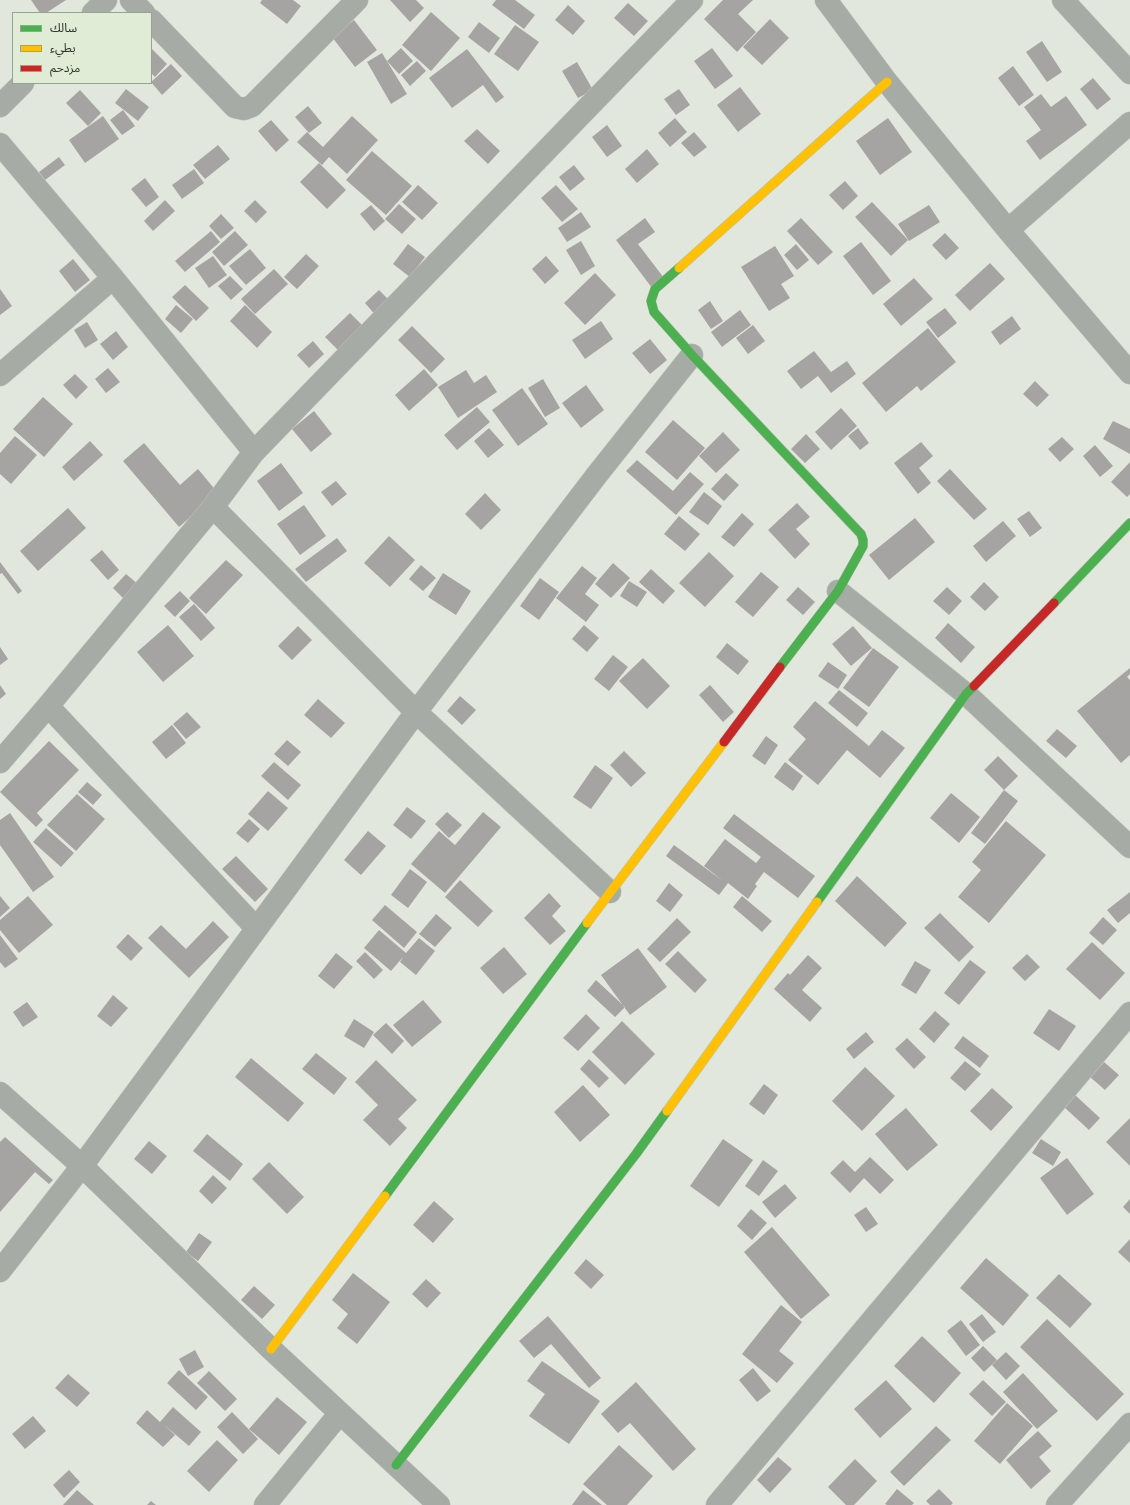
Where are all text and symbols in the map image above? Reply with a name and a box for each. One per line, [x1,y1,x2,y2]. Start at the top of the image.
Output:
legend [12,12,152,84]
text: سالك [50,21,77,35]
text: بطيء [50,41,76,55]
text: مزدحم [50,61,80,75]

